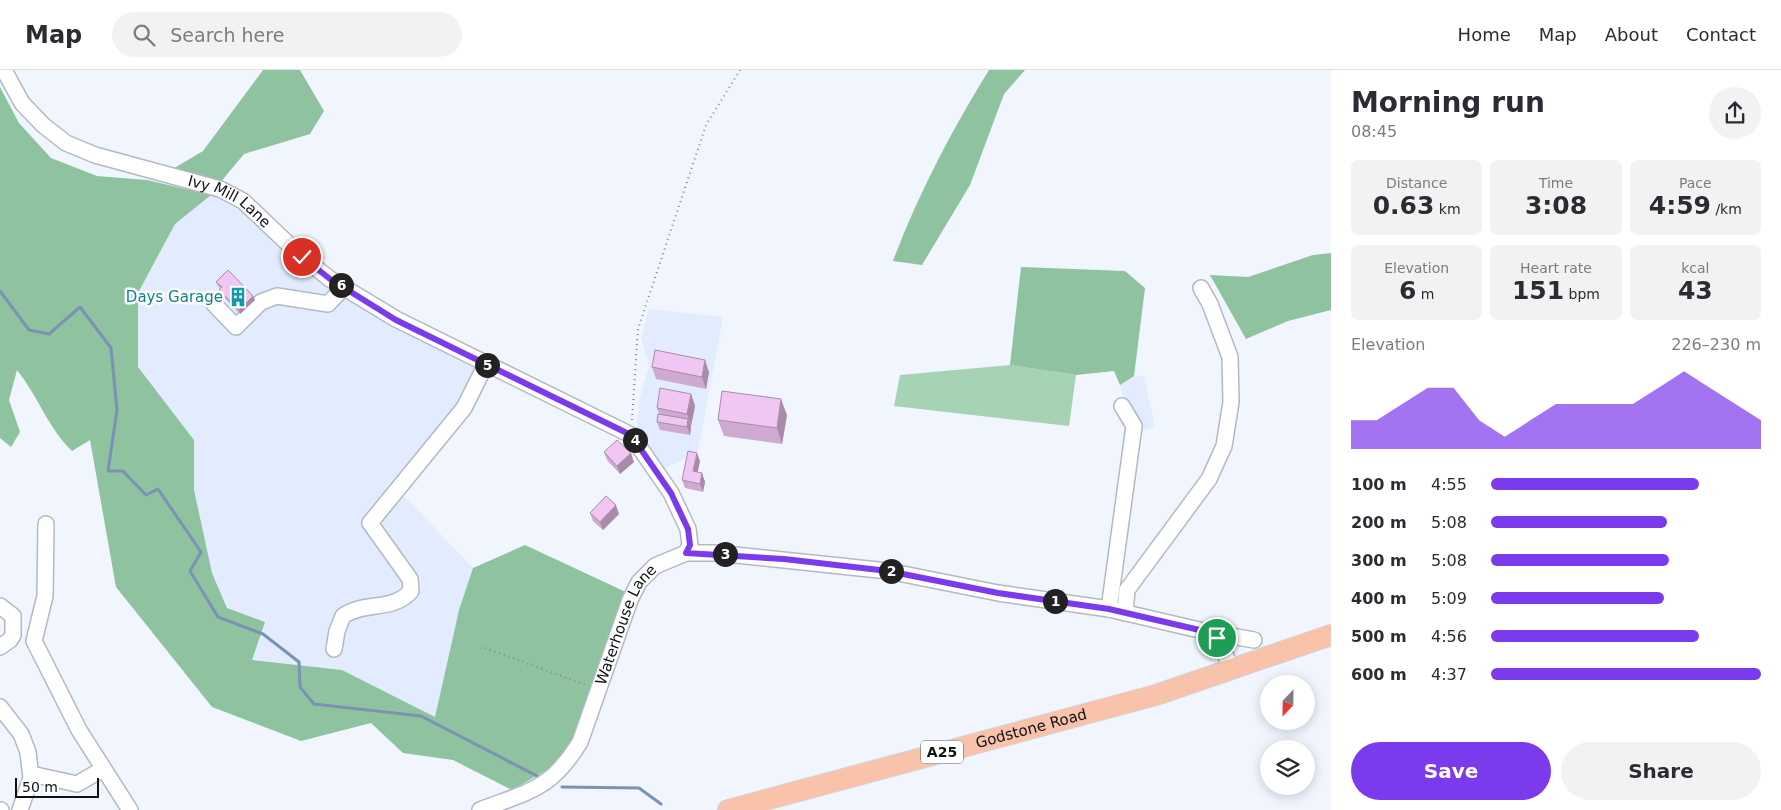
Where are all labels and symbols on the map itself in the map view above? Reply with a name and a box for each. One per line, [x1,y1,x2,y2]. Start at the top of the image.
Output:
street label: Ivy Mill Lane [186,172,274,231]
pin [281,236,323,278]
pin: 6 [328,272,354,298]
building icon: Days Garage [227,286,249,308]
place label: Days Garage [126,288,223,306]
pin: 5 [474,352,500,378]
pin: 4 [622,428,648,452]
pin: 3 [712,542,738,566]
pin: 2 [878,558,904,584]
street label: Waterhouse Lane [592,561,660,687]
pin: 1 [1042,588,1068,614]
pin [1196,617,1238,659]
north arrow [1260,675,1315,730]
street label: Godstone Road [974,705,1089,752]
road number: A25 [921,740,963,764]
scale bar [15,775,99,798]

